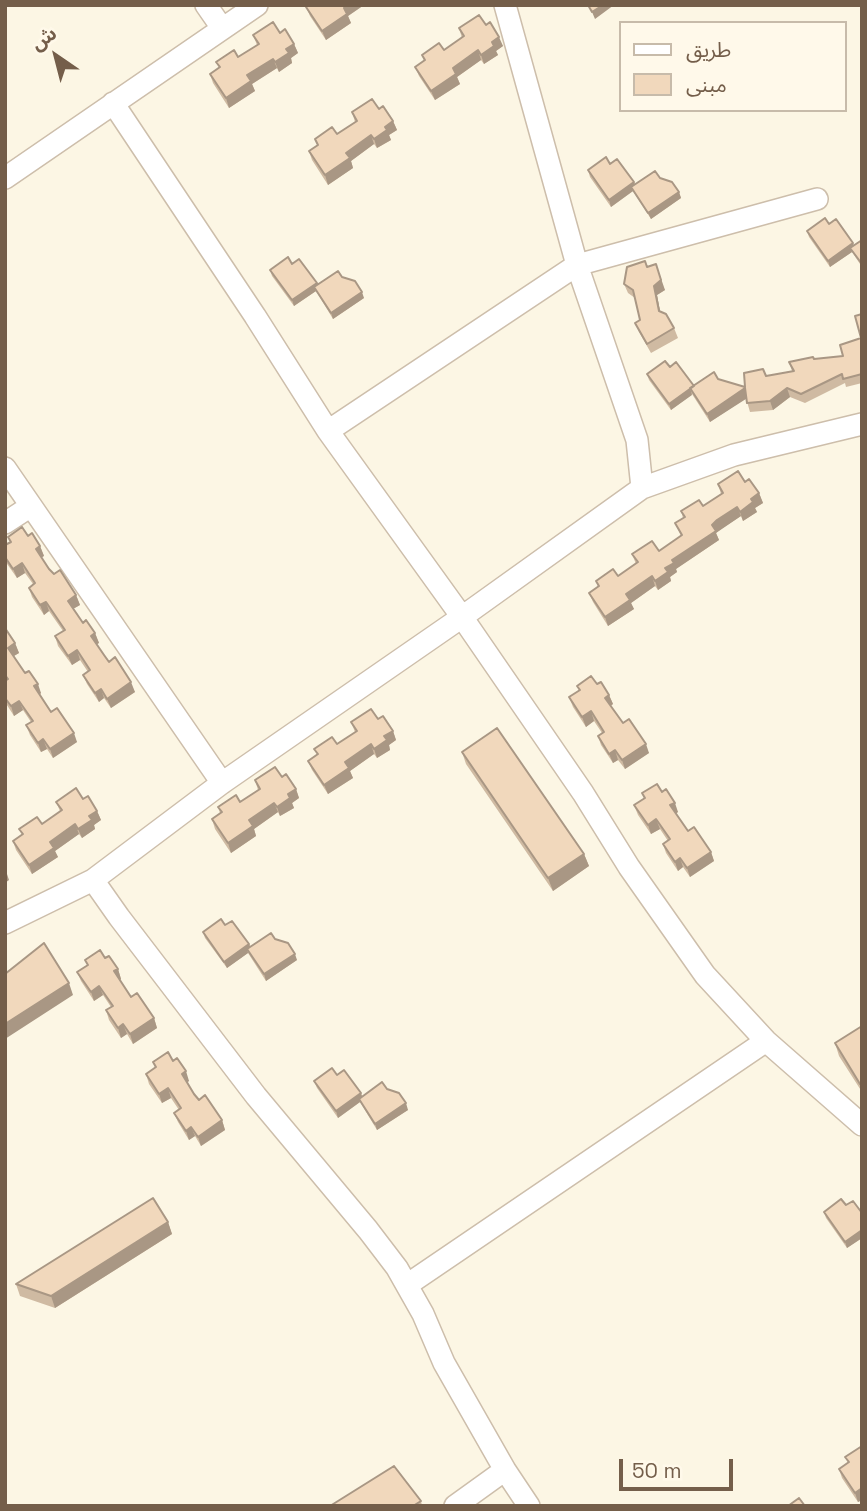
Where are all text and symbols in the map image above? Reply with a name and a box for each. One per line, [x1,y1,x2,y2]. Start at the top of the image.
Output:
north arrow [21,21,91,91]
text: ش [26,21,61,56]
legend [618,21,846,112]
text: طريق [686,36,731,63]
text: مبنى [686,71,727,98]
scale bar [622,1444,736,1488]
text: 50 m [632,1457,682,1484]

